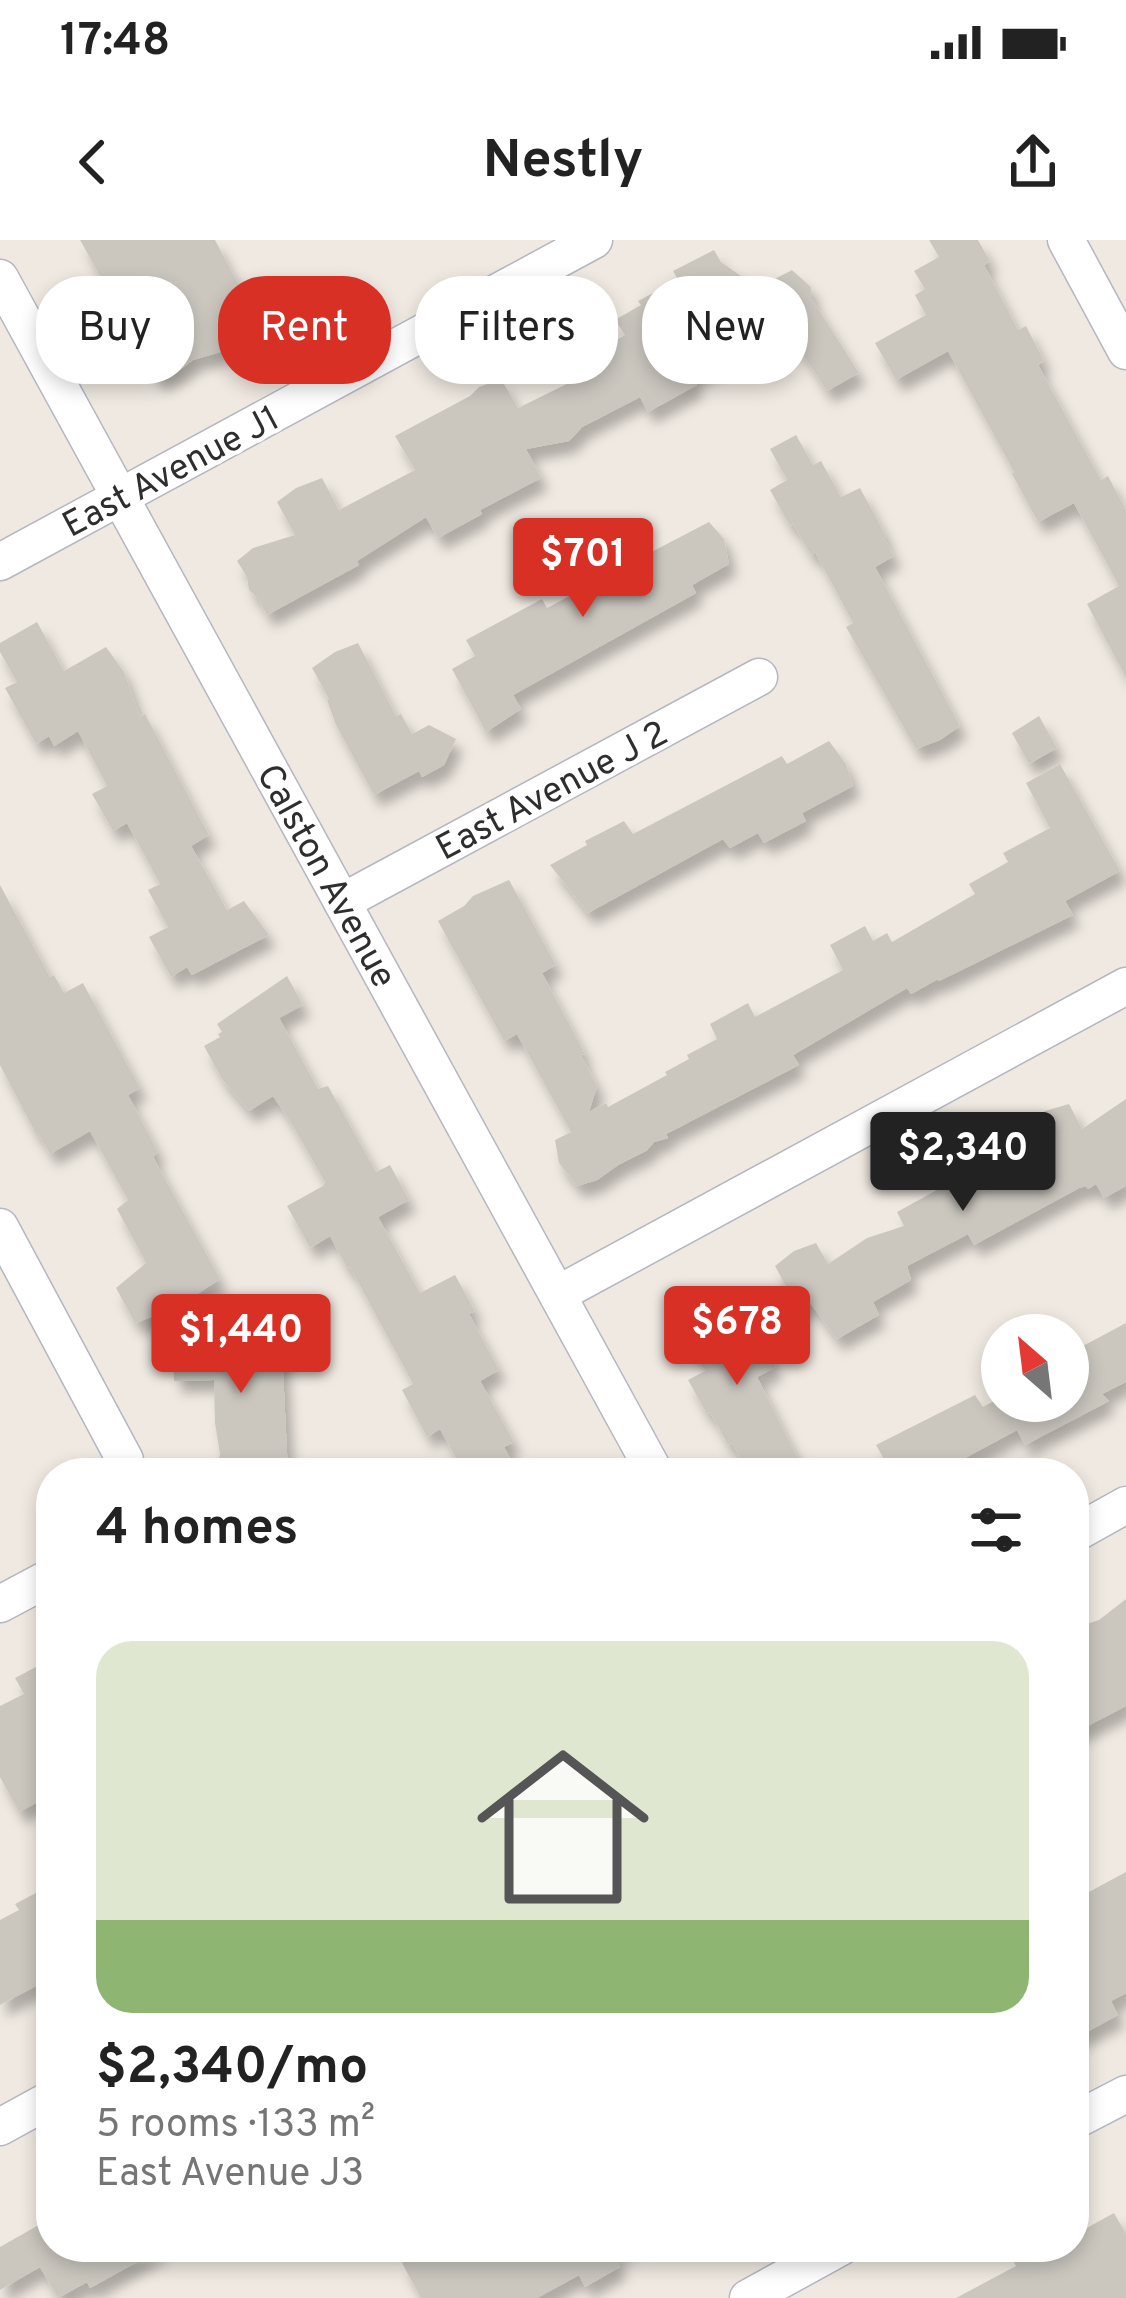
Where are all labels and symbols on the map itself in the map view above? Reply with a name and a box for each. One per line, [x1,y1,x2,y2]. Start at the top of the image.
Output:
street label: East Avenue J1 [55,397,288,550]
pin: $701 [512,518,654,620]
street label: East Avenue J 2 [429,712,677,873]
street label: Calston Avenue [244,757,405,997]
pin: $2,340 [865,1112,1061,1214]
pin: $678 [666,1286,808,1388]
pin: $1,440 [143,1294,339,1396]
north arrow [981,1314,1089,1422]

